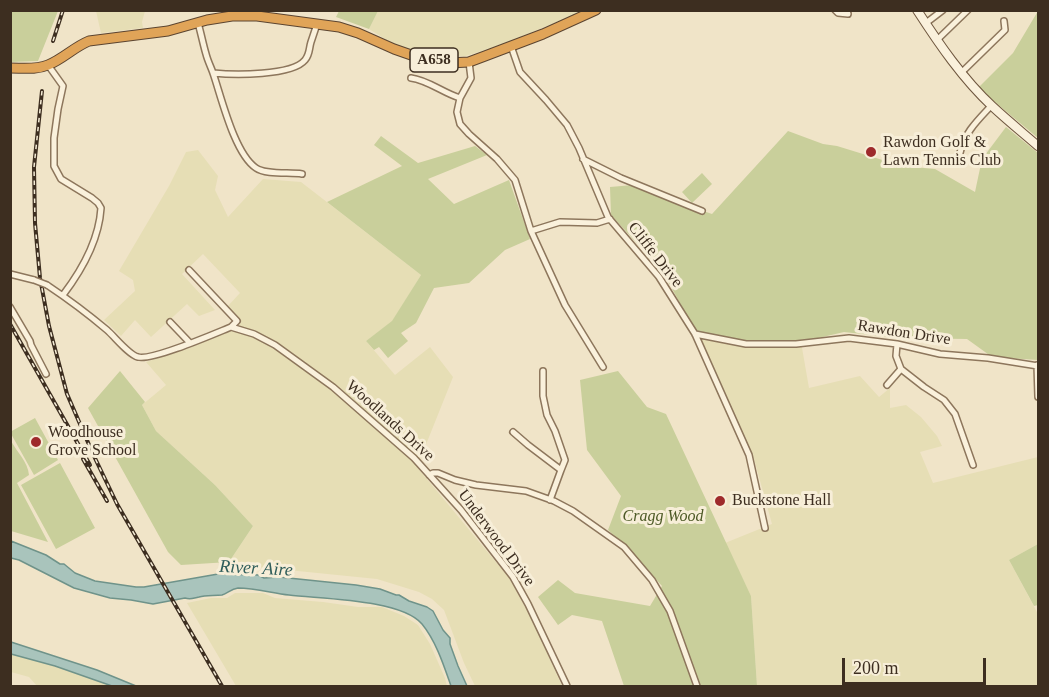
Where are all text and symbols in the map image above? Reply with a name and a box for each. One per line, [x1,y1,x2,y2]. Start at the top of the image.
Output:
road number: A658 [410,48,458,72]
place label: Rawdon Golf & Lawn Tennis Club [883,133,1001,171]
marker: Rawdon Golf & Lawn Tennis Club [864,145,878,159]
street label: Cliffe Drive [624,219,686,291]
street label: Rawdon Drive [856,316,952,350]
street label: Woodlands Drive [342,376,438,466]
place label: Woodhouse Grove School [48,423,136,461]
marker: Woodhouse Grove School [29,435,43,449]
street label: Underwood Drive [453,486,539,590]
place label: Buckstone Hall [732,491,831,511]
marker: Buckstone Hall [713,494,727,508]
park label: Cragg Wood [623,507,703,527]
water label: River Aire [219,556,293,582]
scale bar [845,646,989,684]
text: 200 m [853,658,899,678]

